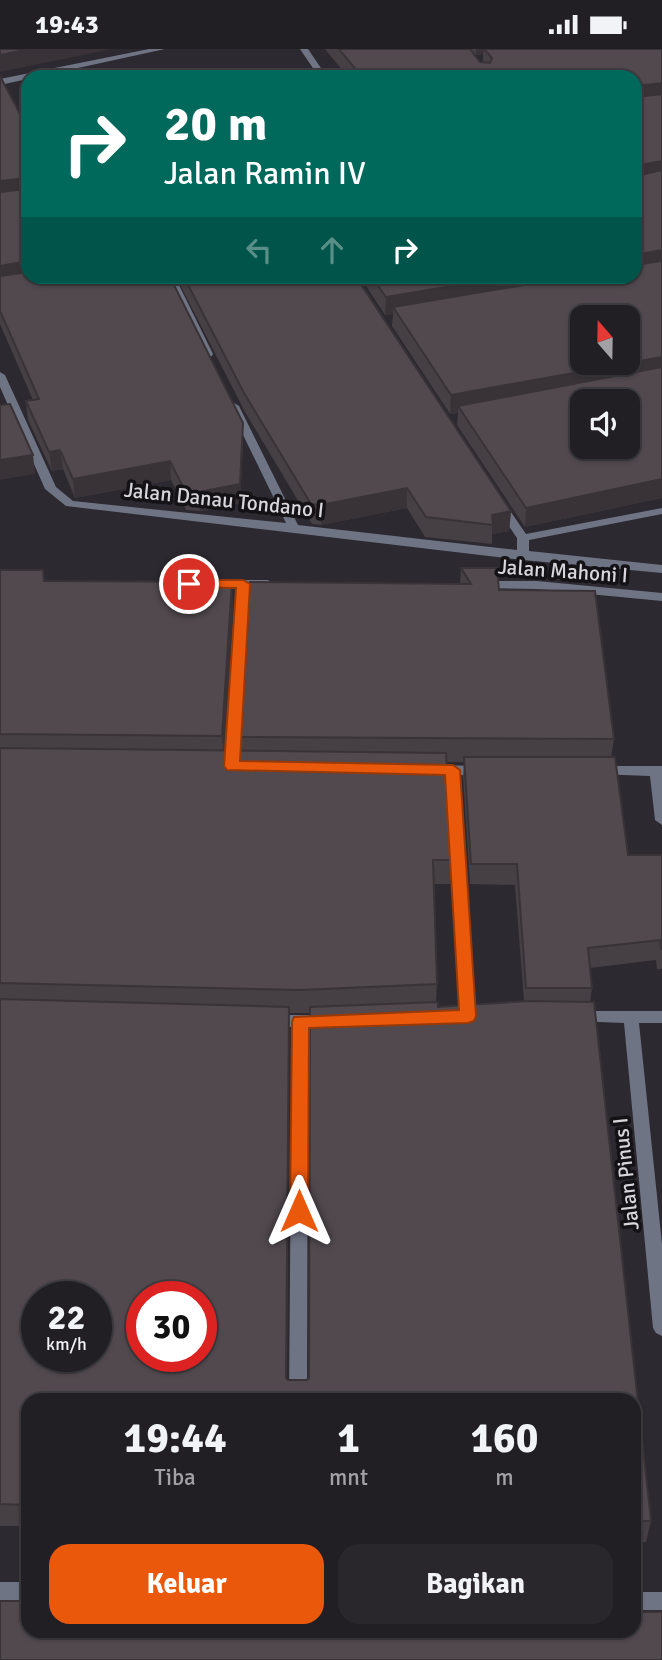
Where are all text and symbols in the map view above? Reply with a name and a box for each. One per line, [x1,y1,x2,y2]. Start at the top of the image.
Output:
text: 19:43 [35,9,99,41]
text: 20 m [164,94,267,154]
icon: right [49,98,140,189]
text: Jalan Ramin IV [164,154,366,193]
icon: left [240,231,278,269]
icon: ahead [313,231,351,269]
icon: right [386,231,424,269]
north arrow [570,305,640,375]
map controls [570,305,640,459]
button: sound [570,389,640,459]
street label: Jalan Danau Tondano I [123,477,325,523]
street label: Jalan Mahoni I [497,553,629,589]
pin [159,554,219,614]
icon: arrive [170,565,208,603]
street label: Jalan Pinus I [607,1116,645,1232]
position arrow [262,1174,336,1248]
speed limit sign: 30 [126,1281,217,1372]
text: 22 [48,1296,85,1339]
text: km/h [46,1333,87,1355]
text: 19:44 [123,1413,227,1464]
text: 1 [337,1413,360,1464]
text: 160 [470,1413,538,1464]
text: Tiba [154,1463,196,1492]
text: mnt [329,1463,368,1492]
text: m [495,1463,514,1492]
button: Keluar [49,1544,324,1624]
button: Bagikan [338,1544,613,1624]

